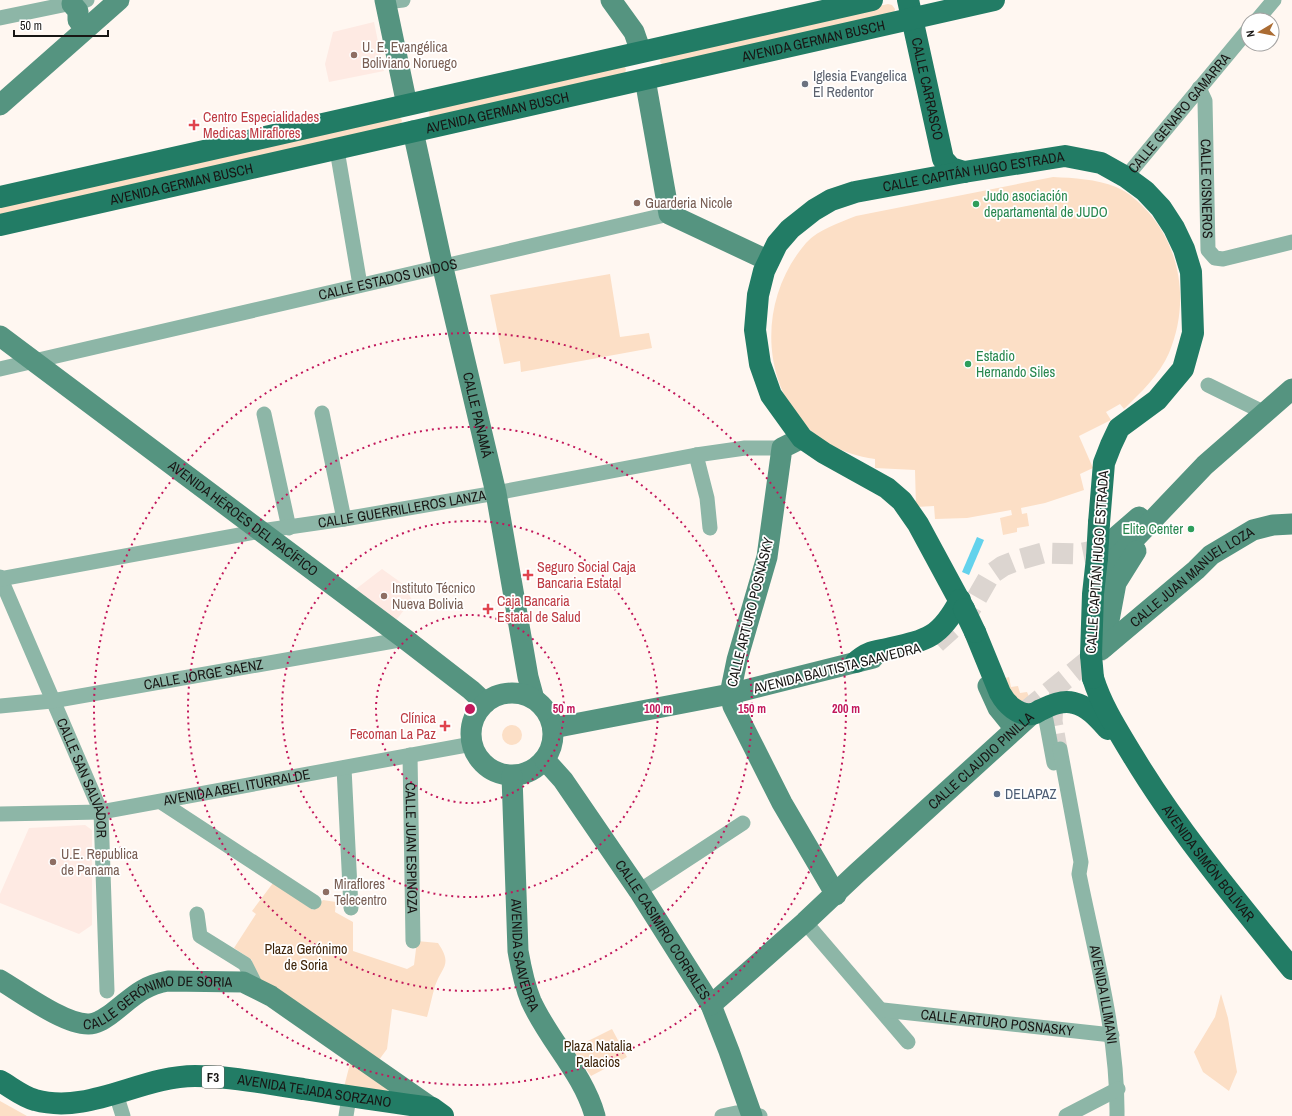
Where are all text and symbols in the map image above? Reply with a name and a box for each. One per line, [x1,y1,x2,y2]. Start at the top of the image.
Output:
scale bar [14,12,108,38]
north arrow [1240,12,1280,52]
street label: AVENIDA GERMAN BUSCH [739,16,887,66]
text: 50 m [20,18,42,34]
text: N [1243,29,1258,38]
street label: CALLE CARRASCO [908,36,948,142]
place label: U. E. Evangélica Boliviano Noruego [362,38,457,72]
street label: CALLE GENARO GAMARRA [1124,49,1234,177]
marker: U. E. Evangélica Boliviano Noruego [349,50,359,60]
place label: Iglesia Evangelica El Redentor [813,67,907,101]
marker: Iglesia Evangelica El Redentor [800,79,810,89]
street label: AVENIDA GERMAN BUSCH [423,88,571,138]
place label: Centro Especialidades Medicas Miraflores [203,108,319,142]
marker: Centro Especialidades Medicas Miraflores [188,119,200,131]
street label: CALLE CISNEROS [1197,139,1217,239]
street label: CALLE CAPITÁN HUGO ESTRADA [881,147,1066,196]
street label: AVENIDA GERMAN BUSCH [107,159,255,209]
place label: Judo asociación departamental de JUDO [984,187,1108,221]
place label: Guarderia Nicole [645,194,732,212]
marker: Guarderia Nicole [632,198,642,208]
marker: Judo asociación departamental de JUDO [971,199,981,209]
street label: CALLE ESTADOS UNIDOS [317,254,459,304]
place label: Estadio Hernando Siles [976,347,1055,381]
marker: Estadio Hernando Siles [963,359,973,369]
street label: CALLE PANAMÁ [459,370,496,460]
street label: AVENIDA HÉROES DEL PACÍFICO [164,456,322,580]
street label: CALLE CAPITÁN HUGO ESTRADA [1082,469,1112,654]
street label: CALLE GUERRILLEROS LANZA [317,486,488,532]
place label: Elite Center [1122,520,1183,538]
street label: CALLE JUAN MANUEL LOZA [1126,522,1257,631]
marker: Elite Center [1186,524,1196,534]
street label: CALLE ARTURO POSNASKY [723,535,777,689]
place label: Seguro Social Caja Bancaria Estatal [537,558,637,592]
marker: Seguro Social Caja Bancaria Estatal [522,569,534,581]
place label: Instituto Técnico Nueva Bolivia [392,579,475,613]
marker: Instituto Técnico Nueva Bolivia [379,591,389,601]
place label: Caja Bancaria Estatal de Salud [497,592,581,626]
marker: Caja Bancaria Estatal de Salud [482,603,494,615]
street label: AVENIDA BAUTISTA SAAVEDRA [751,638,923,698]
street label: CALLE JORGE SAENZ [142,655,264,694]
text: 50 m [553,701,575,717]
text: 100 m [644,701,672,717]
text: 150 m [738,701,766,717]
text: 200 m [832,701,860,717]
centre of rings [463,702,477,716]
street label: CALLE CLAUDIO PINILLA [924,708,1038,813]
place label: Clínica Fecoman La Paz [350,709,437,743]
street label: CALLE SAN SALVADOR [53,715,111,838]
marker: Clínica Fecoman La Paz [439,720,451,732]
street label: AVENIDA ABEL ITURRALDE [161,765,312,810]
street label: CALLE JUAN ESPINOZA [401,782,422,914]
place label: DELAPAZ [1005,785,1056,803]
marker: DELAPAZ [992,789,1002,799]
street label: AVENIDA SIMÓN BOLÍVAR [1158,800,1259,925]
place label: U.E. Republica de Panama [61,845,139,879]
street label: CALLE CASIMIRO CORRALES [611,856,715,1003]
marker: U.E. Republica de Panama [48,857,58,867]
place label: Miraflores Telecentro [334,875,387,909]
marker: Miraflores Telecentro [321,887,331,897]
street label: AVENIDA SAAVEDRA [507,898,544,1014]
park label: Plaza Gerónimo de Soria [265,940,347,974]
street label: AVENIDA ILLIMANI [1085,942,1121,1045]
street label: CALLE GERÓNIMO DE SORIA [83,972,233,1033]
street label: CALLE ARTURO POSNASKY [920,1005,1075,1040]
park label: Plaza Natalia Palacios [564,1037,633,1071]
road number: F3 [202,1066,224,1088]
street label: AVENIDA TEJADA SORZANO [235,1070,393,1111]

